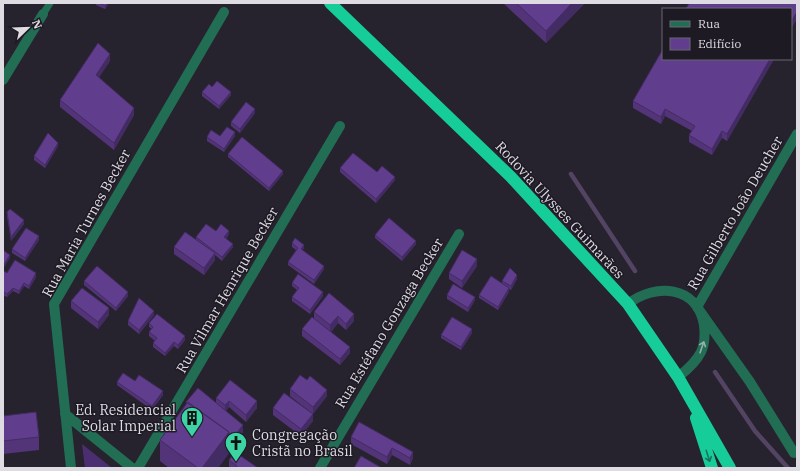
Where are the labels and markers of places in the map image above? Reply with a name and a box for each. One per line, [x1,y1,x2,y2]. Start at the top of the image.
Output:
place label: Ed. Residencial Solar Imperial [75,401,176,435]
building icon: Ed. Residencial Solar Imperial [179,405,205,438]
place label: Congregação Cristã no Brasil [252,426,353,460]
church icon: Congregação Cristã no Brasil [223,430,249,463]

